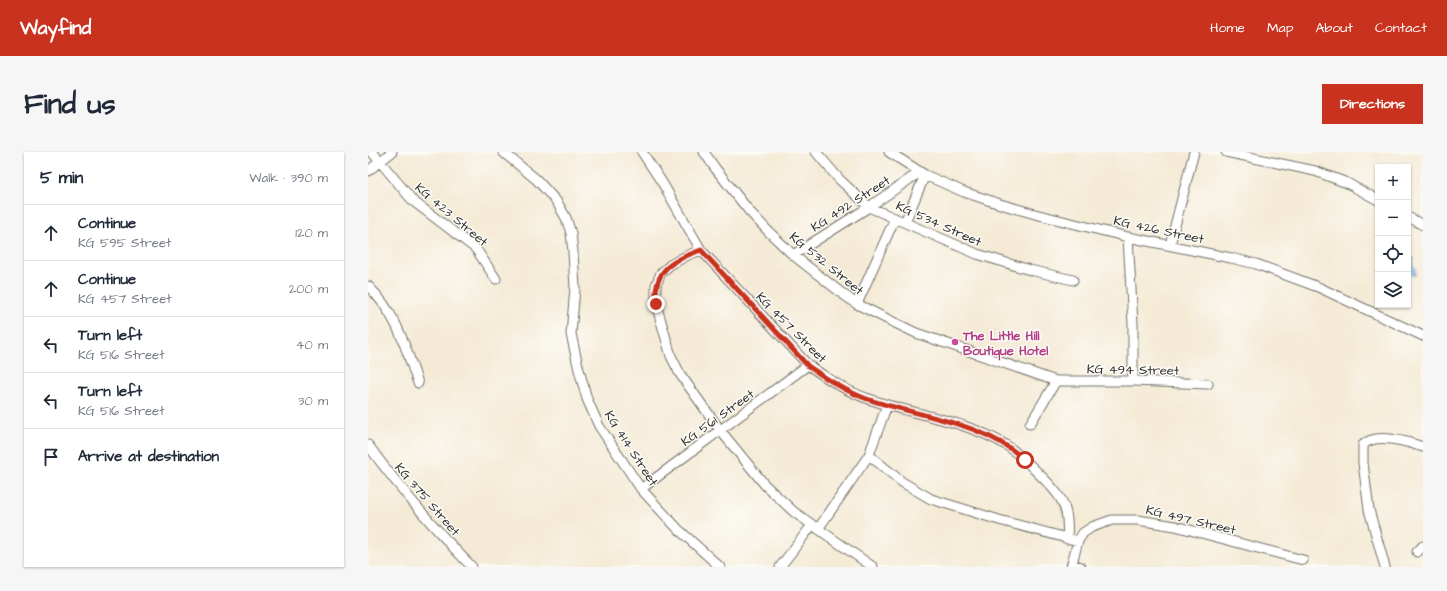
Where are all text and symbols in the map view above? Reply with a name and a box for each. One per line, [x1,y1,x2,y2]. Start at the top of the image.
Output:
text: Wayfind [20,15,91,42]
text: Home [1210,18,1245,38]
text: Map [1267,18,1293,38]
text: About [1315,18,1353,38]
text: Contact [1375,18,1427,38]
button: Directions [1322,84,1423,124]
text: Find us [24,85,115,124]
map controls [1375,164,1411,308]
button: + [1375,164,1411,200]
text: 5 min [40,166,83,190]
text: Walk · 390 m [249,169,328,187]
street label: KG 492 Street [807,171,894,236]
street label: KG 423 Street [411,179,492,251]
street label: KG 534 Street [893,197,985,251]
button: − [1375,200,1411,236]
street label: KG 426 Street [1112,212,1206,248]
text: Continue [78,213,136,234]
icon: ahead [40,222,62,244]
text: 120 m [295,224,328,242]
street label: KG 532 Street [785,228,868,300]
text: KG 595 Street [78,234,171,252]
button: locate [1375,236,1411,272]
text: Continue [78,269,136,290]
button: layers [1375,272,1411,308]
icon: ahead [40,278,62,300]
text: 200 m [289,280,328,298]
street label: KG 457 Street [752,288,831,368]
text: KG 457 Street [78,290,171,308]
route end [647,295,665,313]
text: Turn left [78,325,142,346]
place label: The Little Hill Boutique Hotel [962,327,1048,361]
icon: left [40,334,62,356]
text: 40 m [296,336,328,354]
marker: The Little Hill Boutique Hotel [950,337,960,347]
text: KG 516 Street [78,346,164,364]
street label: KG 494 Street [1087,360,1180,380]
text: Turn left [78,381,142,402]
street label: KG 561 Street [677,385,758,450]
icon: left [40,390,62,412]
text: 30 m [298,392,328,410]
text: KG 516 Street [78,402,164,420]
street label: KG 414 Street [600,407,663,490]
icon: arrive [40,446,62,468]
text: Arrive at destination [78,446,219,467]
route start [1016,451,1034,469]
street label: KG 375 Street [391,459,464,541]
street label: KG 497 Street [1144,501,1238,539]

